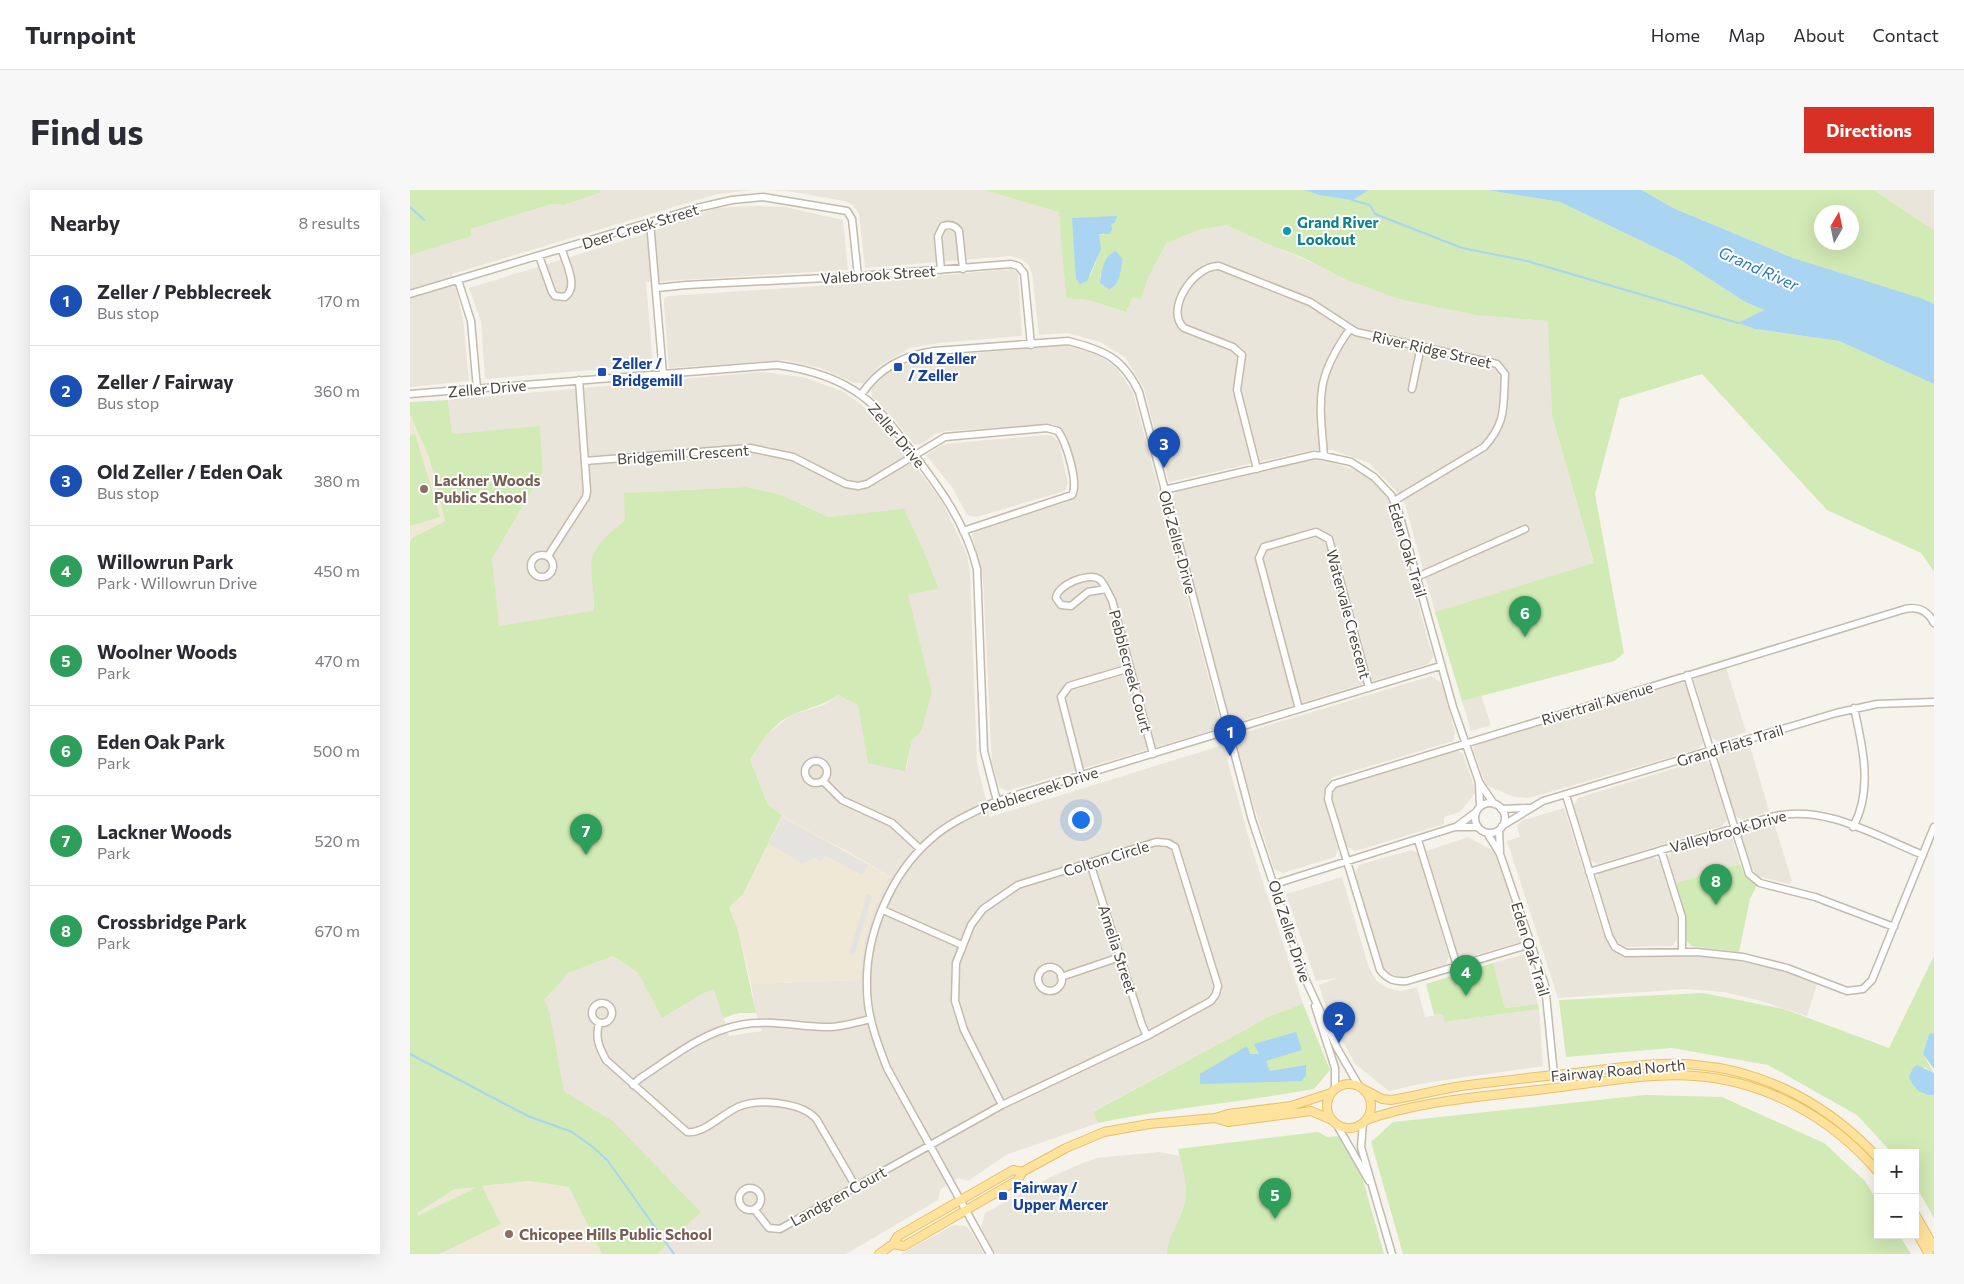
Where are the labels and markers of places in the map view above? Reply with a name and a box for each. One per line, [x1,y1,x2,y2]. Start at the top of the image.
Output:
place label: Grand River Lookout [1297,213,1379,248]
marker: Grand River Lookout [1281,225,1293,237]
place label: Old Zeller / Zeller [908,349,976,384]
place label: Zeller / Bridgemill [612,354,683,389]
marker: Old Zeller / Zeller [892,361,904,373]
marker: Zeller / Bridgemill [596,366,608,378]
pin: 3 [1148,427,1180,468]
place label: Lackner Woods Public School [434,471,540,506]
marker: Lackner Woods Public School [418,483,430,495]
pin: 6 [1509,596,1541,637]
pin: 1 [1214,715,1246,756]
pin: 7 [570,814,602,855]
pin: 8 [1700,864,1732,905]
pin: 4 [1450,955,1482,996]
pin: 2 [1323,1002,1355,1043]
place label: Fairway / Upper Mercer [1013,1178,1108,1213]
pin: 5 [1259,1178,1291,1219]
marker: Fairway / Upper Mercer [997,1190,1009,1202]
place label: Chicopee Hills Public School [519,1225,712,1243]
marker: Chicopee Hills Public School [503,1228,515,1240]

